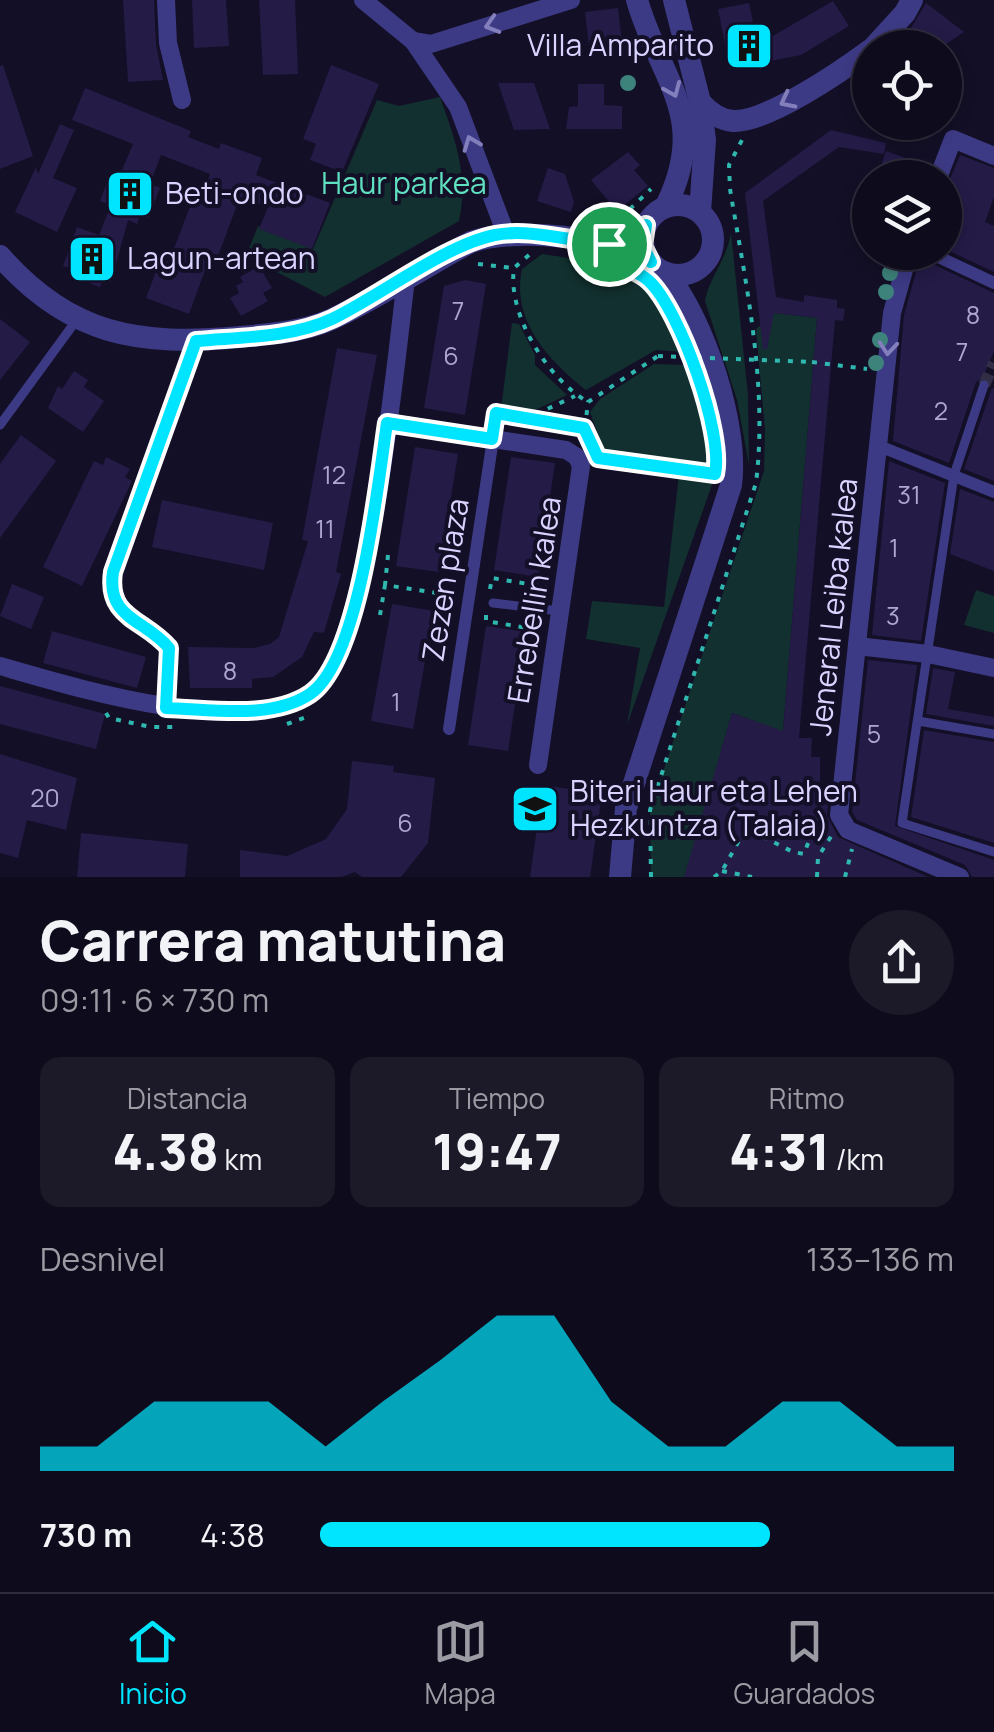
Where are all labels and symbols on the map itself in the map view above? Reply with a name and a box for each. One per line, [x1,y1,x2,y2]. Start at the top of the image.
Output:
one-way arrow [485,13,502,33]
building icon: Villa Amparito [723,20,775,72]
place label: Villa Amparito [527,24,714,65]
one-way arrow [661,80,681,98]
one-way arrow [780,89,798,108]
one-way arrow [463,135,483,152]
park label: Haur parkea [321,162,487,203]
building icon: Beti-ondo [104,168,156,220]
place label: Beti-ondo [165,172,304,213]
pin [567,202,652,287]
building icon: Lagun-artean [66,233,118,285]
place label: Lagun-artean [127,237,316,278]
house number: 7 [452,293,464,328]
house number: 8 [966,297,980,332]
house number: 7 [956,334,968,369]
house number: 6 [443,338,459,373]
one-way arrow [878,340,900,356]
house number: 2 [934,393,948,428]
house number: 12 [322,457,346,492]
street label: Jeneral Leiba kalea [799,476,866,738]
house number: 31 [897,477,921,512]
street label: Errebellin kalea [497,494,570,706]
street label: Zezen plaza [411,495,478,664]
house number: 11 [315,511,335,546]
house number: 1 [889,530,899,565]
house number: 3 [886,598,900,633]
house number: 8 [223,653,237,688]
house number: 1 [391,684,401,719]
house number: 5 [867,716,881,751]
place label: Biteri Haur eta Lehen Hezkuntza (Talaia) [570,770,858,845]
house number: 20 [30,780,60,815]
school or university icon: Biteri Haur eta Lehen Hezkuntza (Talaia) [509,783,561,835]
house number: 6 [397,805,413,840]

